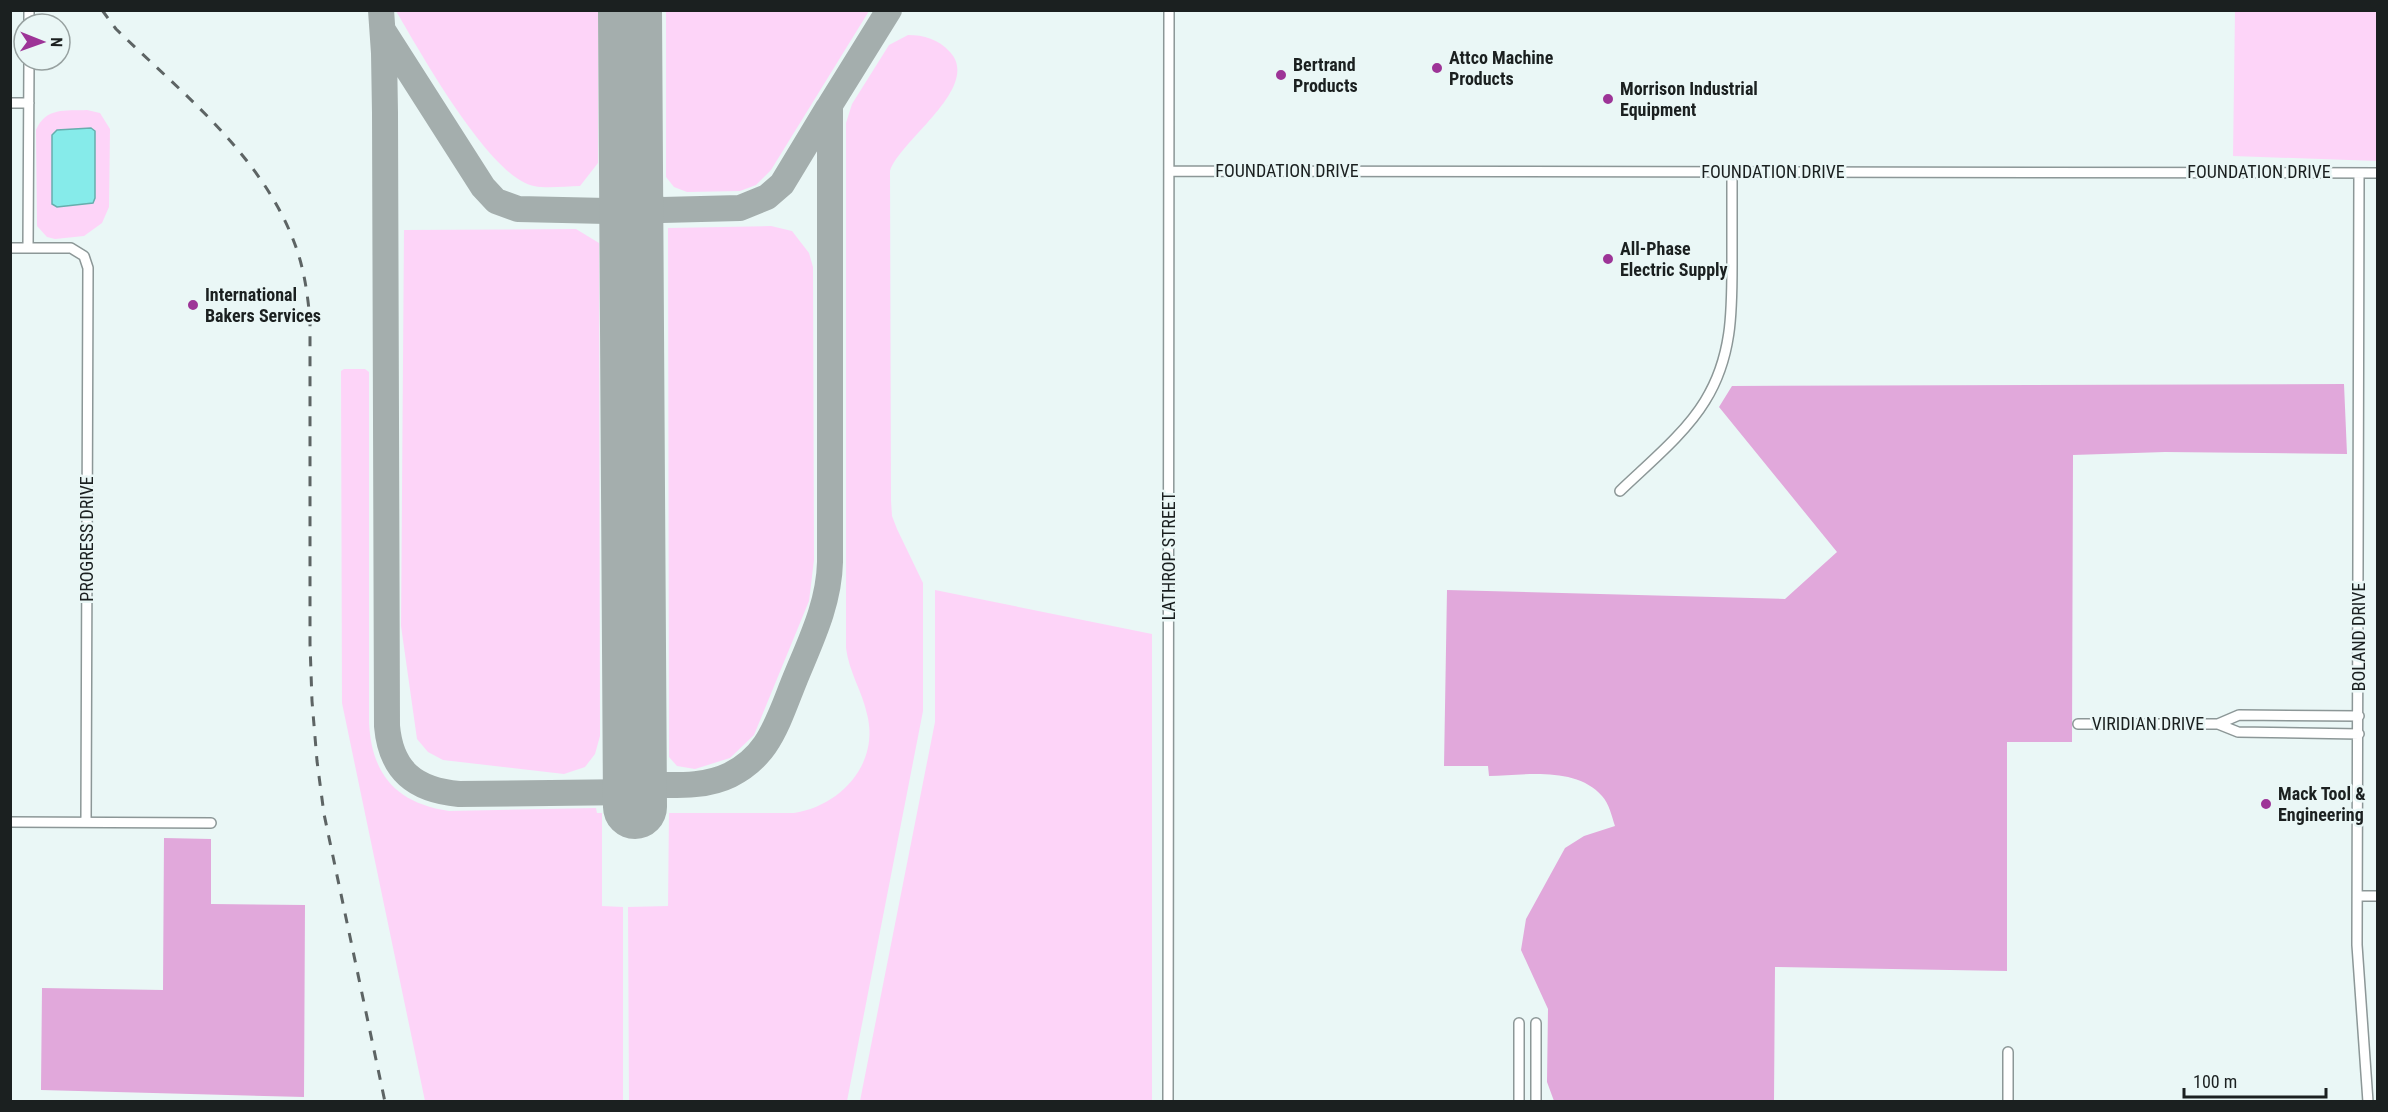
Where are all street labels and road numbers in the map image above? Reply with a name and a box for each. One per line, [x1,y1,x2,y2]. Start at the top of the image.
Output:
street label: FOUNDATION DRIVE [1215,160,1359,181]
street label: FOUNDATION DRIVE [1701,161,1845,182]
street label: FOUNDATION DRIVE [2187,161,2331,182]
street label: PROGRESS DRIVE [76,476,97,602]
street label: LATHROP STREET [1158,492,1179,620]
street label: BOLAND DRIVE [2348,583,2369,691]
street label: VIRIDIAN DRIVE [2092,713,2204,734]

